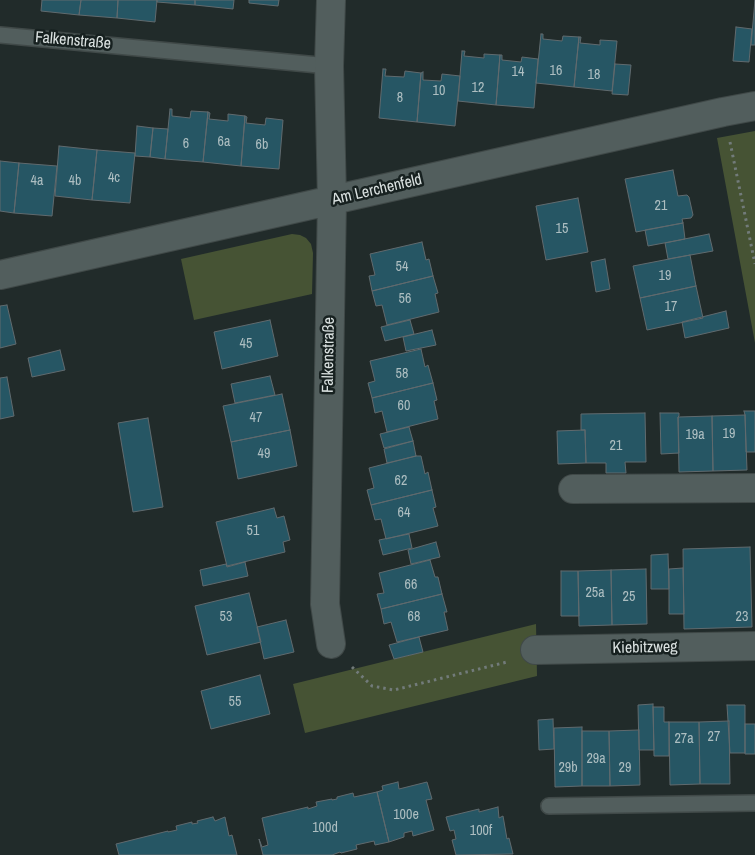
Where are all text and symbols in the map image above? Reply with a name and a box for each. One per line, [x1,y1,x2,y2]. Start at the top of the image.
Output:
street label: Falkenstraße [34,28,112,54]
house number: 16 [550,63,562,79]
house number: 14 [512,64,524,80]
house number: 18 [588,67,600,83]
house number: 12 [472,80,484,96]
house number: 10 [433,83,445,99]
house number: 8 [397,90,403,106]
house number: 6a [218,134,230,150]
house number: 6 [183,136,189,152]
house number: 6b [256,137,268,153]
house number: 4c [108,170,120,186]
street label: Am Lerchenfeld [330,170,424,210]
house number: 4a [31,173,43,189]
house number: 4b [69,173,81,189]
house number: 21 [655,198,667,214]
house number: 15 [556,221,568,237]
house number: 54 [396,259,408,275]
house number: 19 [659,268,671,284]
house number: 56 [399,291,411,307]
house number: 17 [665,299,677,315]
street label: Falkenstraße [319,317,339,393]
house number: 45 [240,336,252,352]
house number: 58 [396,366,408,382]
house number: 60 [398,398,410,414]
house number: 47 [250,410,262,426]
house number: 19 [723,426,735,442]
house number: 19a [685,427,705,443]
house number: 21 [610,438,622,454]
house number: 49 [258,446,270,462]
house number: 62 [395,473,407,489]
house number: 64 [398,505,410,521]
house number: 51 [247,523,259,539]
house number: 66 [405,577,417,593]
house number: 25a [585,585,605,601]
house number: 25 [623,589,635,605]
house number: 53 [220,609,232,625]
house number: 68 [408,609,420,625]
house number: 23 [736,609,748,625]
street label: Kiebitzweg [612,638,678,658]
house number: 55 [229,694,241,710]
house number: 27 [708,729,720,745]
house number: 27a [674,731,694,747]
house number: 29a [586,751,606,767]
house number: 29b [558,760,578,776]
house number: 29 [619,760,631,776]
house number: 100e [393,807,419,823]
house number: 100d [312,820,338,836]
house number: 100f [470,823,492,839]

